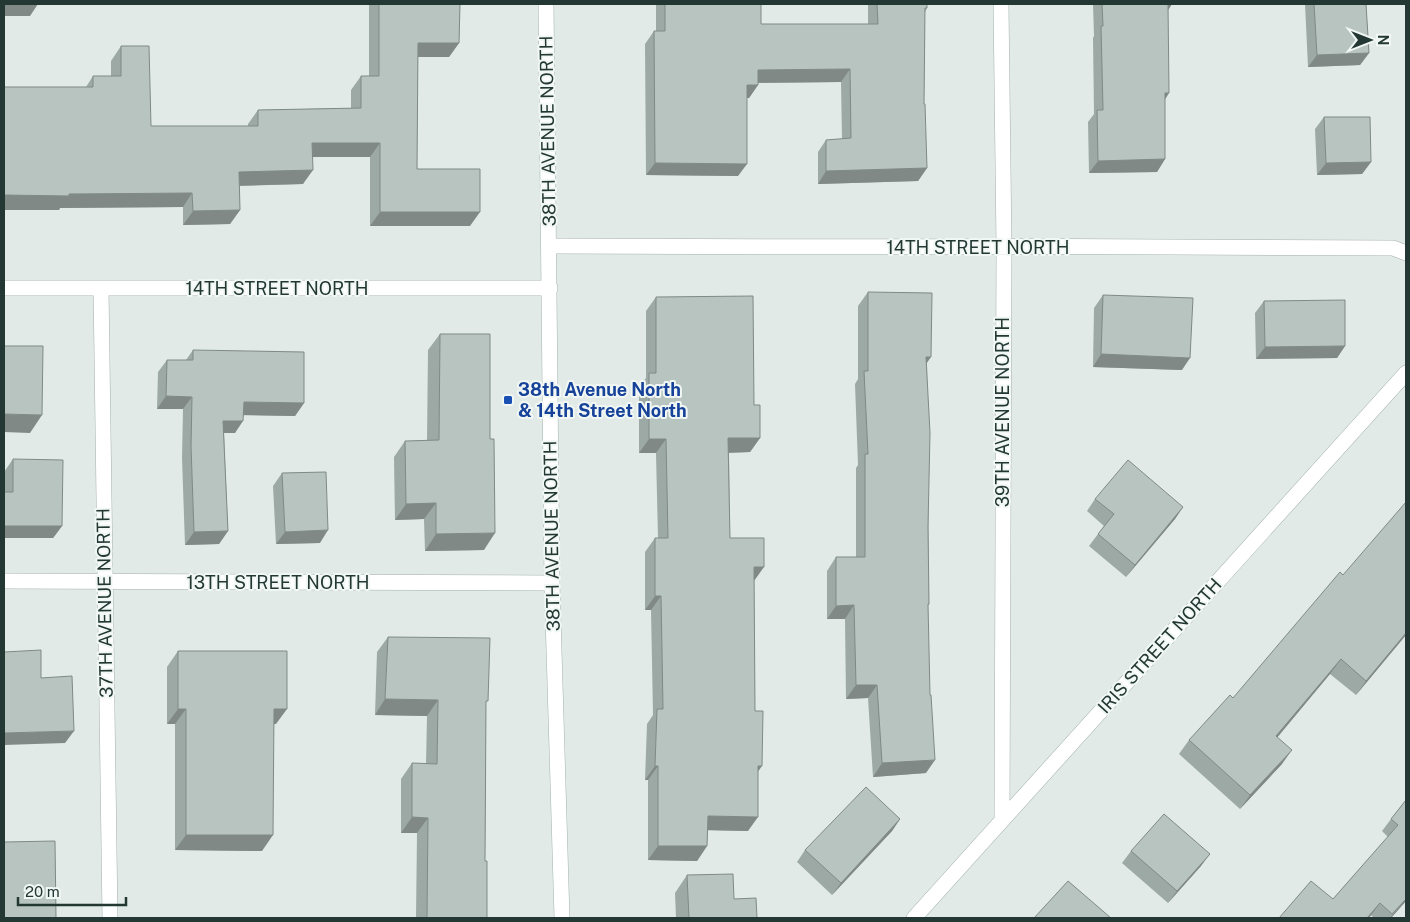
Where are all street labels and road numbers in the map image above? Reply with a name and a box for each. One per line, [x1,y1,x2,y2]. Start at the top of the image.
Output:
street label: 38TH AVENUE NORTH [535,35,560,227]
street label: 14TH STREET NORTH [887,237,1069,258]
street label: 14TH STREET NORTH [186,278,368,299]
street label: 39TH AVENUE NORTH [992,317,1013,507]
street label: 38TH AVENUE NORTH [539,440,564,632]
street label: 37TH AVENUE NORTH [92,508,117,698]
street label: 13TH STREET NORTH [186,572,370,593]
street label: IRIS STREET NORTH [1093,574,1226,718]

